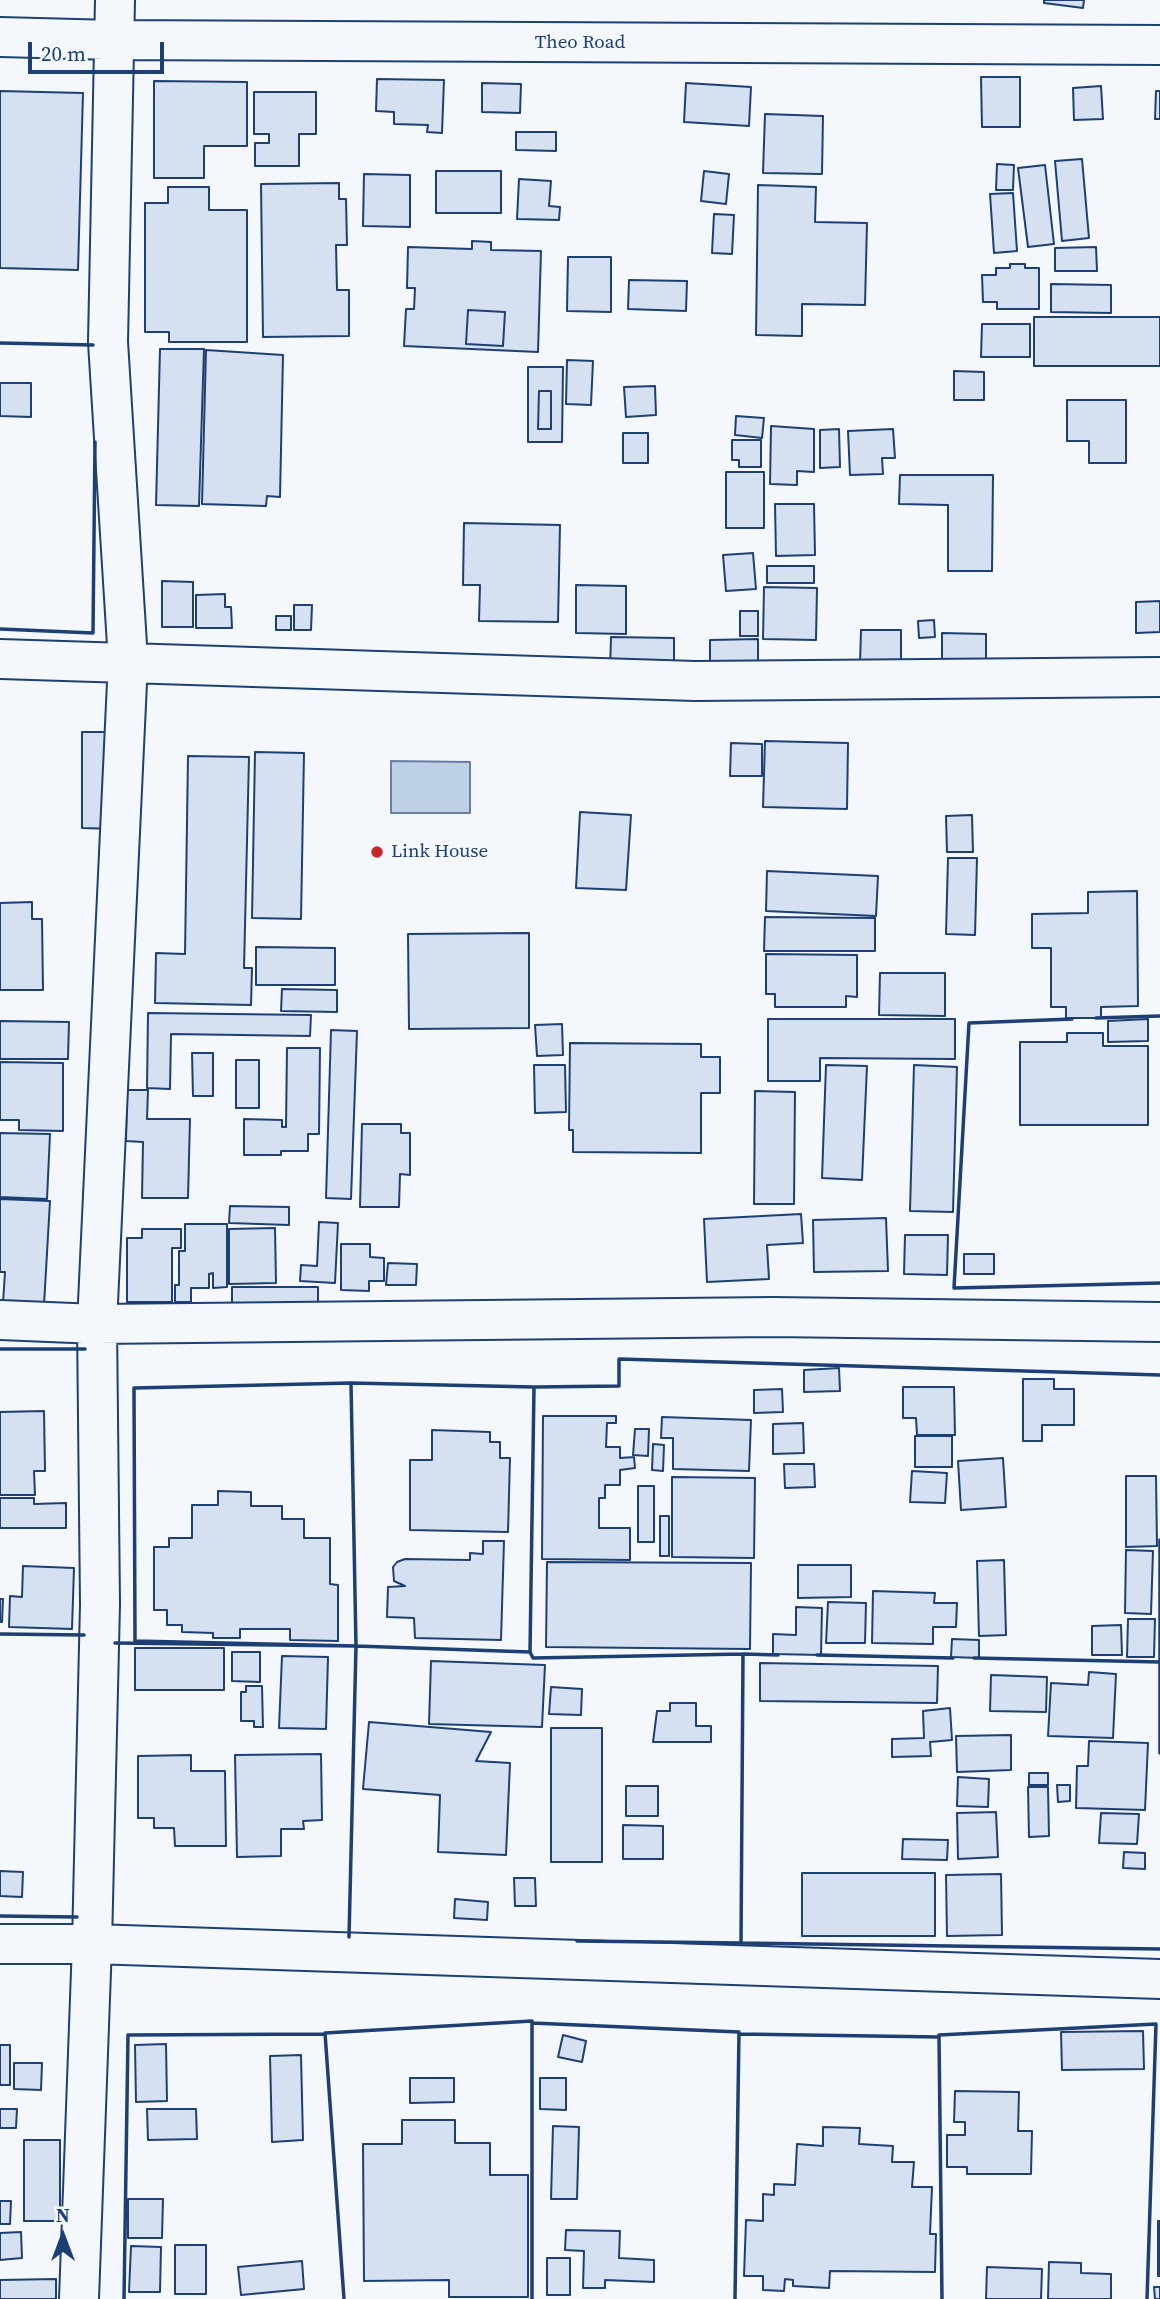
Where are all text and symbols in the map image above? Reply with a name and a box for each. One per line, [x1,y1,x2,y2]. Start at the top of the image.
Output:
scale bar [32,28,168,72]
street label: Theo Road [535,32,625,54]
text: 20 m [41,39,86,68]
place label: Link House [391,841,488,863]
marker: Link House [369,844,385,860]
north arrow [28,2201,98,2271]
text: N [56,2202,70,2228]

